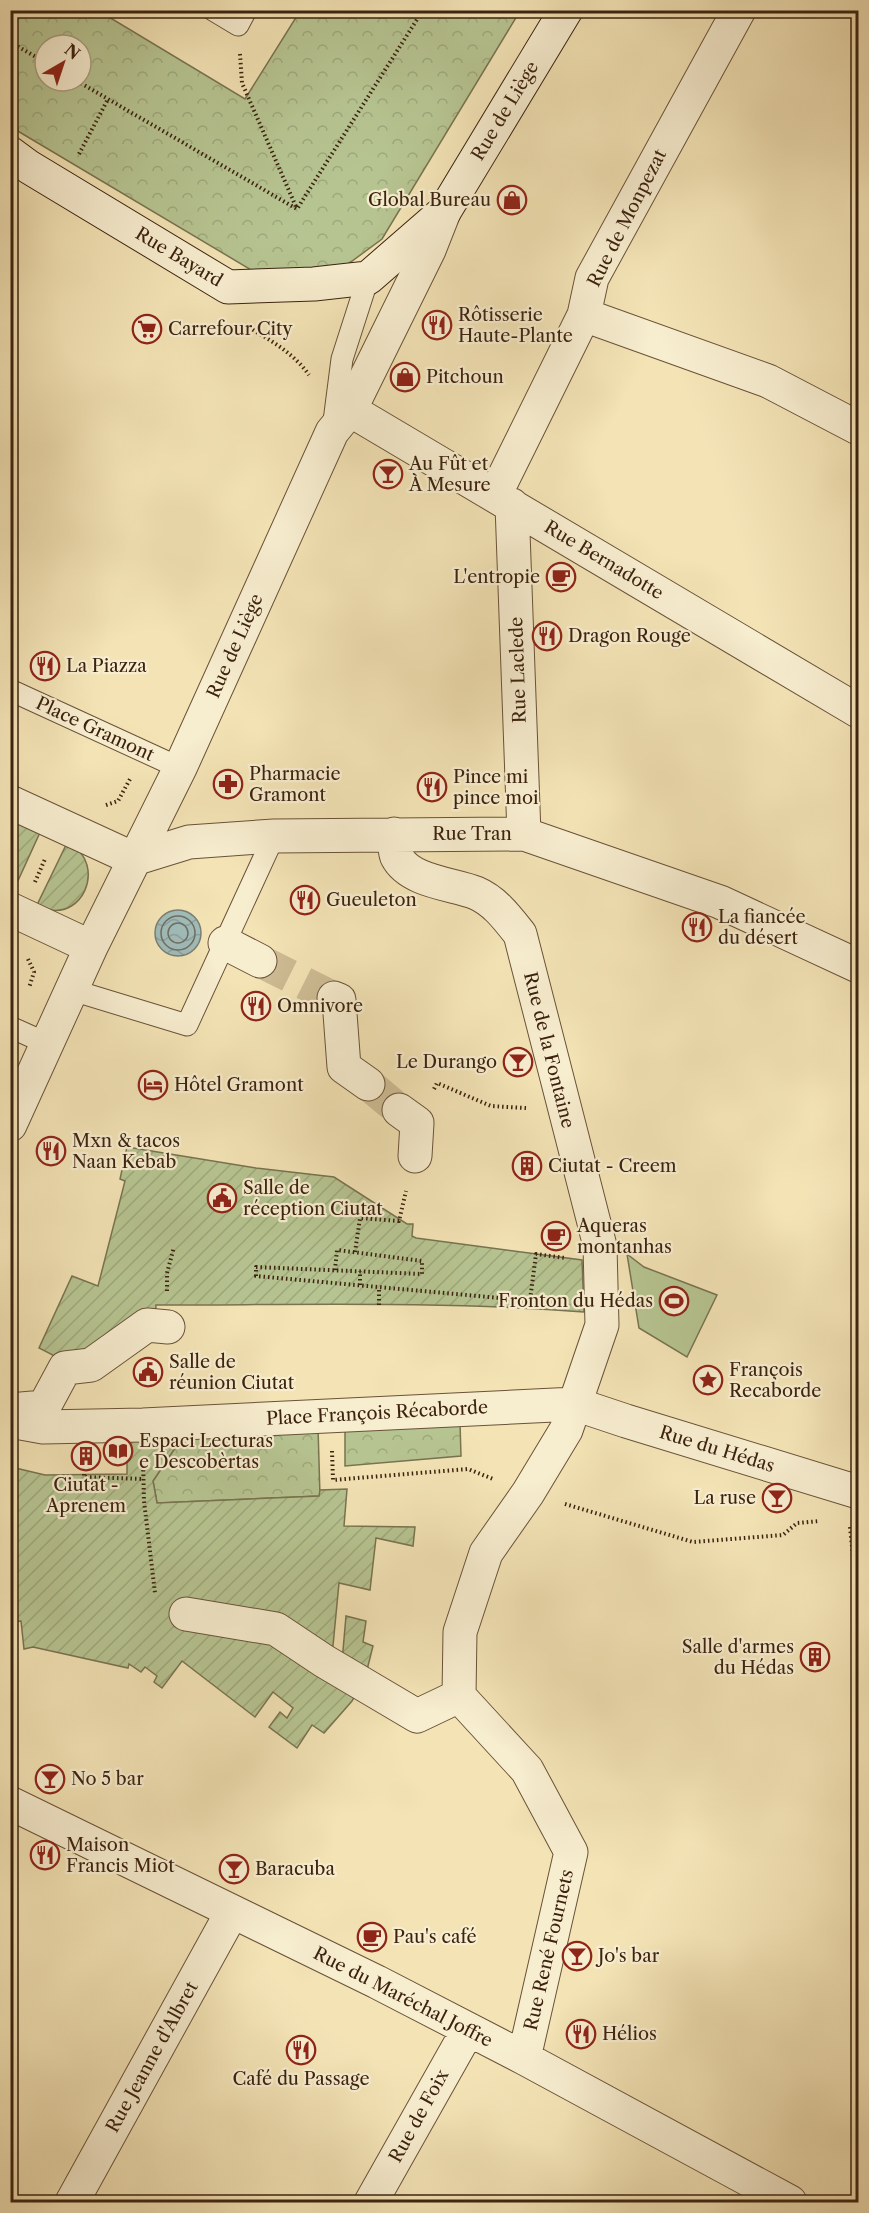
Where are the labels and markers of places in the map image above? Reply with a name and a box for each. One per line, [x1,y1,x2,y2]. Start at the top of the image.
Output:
shop icon: Global Bureau [496,184,528,216]
place label: Global Bureau [368,189,491,211]
place label: Rôtisserie Haute-Plante [458,304,573,347]
restaurant icon: Rôtisserie Haute-Plante [421,309,453,341]
supermarket icon: Carrefour City [131,313,163,345]
place label: Carrefour City [168,318,293,340]
shop icon: Pitchoun [389,361,421,393]
place label: Pitchoun [426,366,504,388]
place label: Au Fût et À Mesure [408,453,491,496]
bar icon: Au Fût et À Mesure [372,458,404,490]
cafe icon: L'entropie [545,561,577,593]
place label: L'entropie [453,566,540,588]
restaurant icon: Dragon Rouge [531,620,563,652]
place label: Dragon Rouge [568,625,691,647]
restaurant icon: La Piazza [29,650,61,682]
place label: La Piazza [66,655,147,677]
place label: Pharmacie Gramont [249,763,341,806]
place label: Pince mi pince moi [453,766,539,809]
pharmacy icon: Pharmacie Gramont [212,768,244,800]
restaurant icon: Pince mi pince moi [416,771,448,803]
restaurant icon: Gueuleton [289,884,321,916]
place label: Gueuleton [326,889,417,911]
place label: La fiancée du désert [718,906,806,949]
restaurant icon: La fiancée du désert [681,911,713,943]
restaurant icon: Omnivore [240,990,272,1022]
place label: Omnivore [277,995,363,1017]
bar icon: Le Durango [502,1046,534,1078]
place label: Le Durango [396,1051,497,1073]
hotel icon: Hôtel Gramont [137,1069,169,1101]
place label: Hôtel Gramont [174,1074,304,1096]
place label: Mxn & tacos Naan Kebab [72,1130,180,1173]
restaurant icon: Mxn & tacos Naan Kebab [35,1135,67,1167]
building icon: Ciutat - Creem [511,1150,543,1182]
place label: Ciutat - Creem [548,1155,677,1177]
place label: Salle de réception Ciutat [243,1177,383,1220]
public building icon: Salle de réception Ciutat [206,1182,238,1214]
place label: Aqueras montanhas [576,1215,672,1258]
cafe icon: Aqueras montanhas [540,1220,572,1252]
sports icon: Fronton du Hédas [658,1285,690,1317]
place label: Fronton du Hédas [498,1290,653,1312]
place label: Salle de réunion Ciutat [169,1351,295,1394]
public building icon: Salle de réunion Ciutat [132,1356,164,1388]
place label: François Recaborde [729,1359,821,1402]
place icon: François Recaborde [692,1364,724,1396]
place label: Espaci Lecturas e Descobèrtas [139,1430,273,1473]
library icon: Espaci Lecturas e Descobèrtas [102,1435,134,1467]
building icon: Ciutat - Aprenem [70,1440,102,1472]
place label: Ciutat - Aprenem [45,1474,126,1517]
bar icon: La ruse [761,1482,793,1514]
place label: La ruse [694,1487,756,1509]
place label: Salle d'armes du Hédas [682,1636,794,1679]
building icon: Salle d'armes du Hédas [799,1641,831,1673]
bar icon: No 5 bar [34,1763,66,1795]
place label: No 5 bar [71,1768,144,1790]
place label: Maison Francis Miot [66,1834,175,1877]
restaurant icon: Maison Francis Miot [29,1839,61,1871]
bar icon: Baracuba [218,1853,250,1885]
place label: Baracuba [255,1858,335,1880]
cafe icon: Pau's café [356,1921,388,1953]
place label: Pau's café [393,1926,477,1948]
bar icon: Jo's bar [561,1940,593,1972]
place label: Jo's bar [595,1945,660,1967]
restaurant icon: Hélios [565,2018,597,2050]
place label: Hélios [602,2023,657,2045]
restaurant icon: Café du Passage [285,2034,317,2066]
place label: Café du Passage [232,2068,370,2090]

